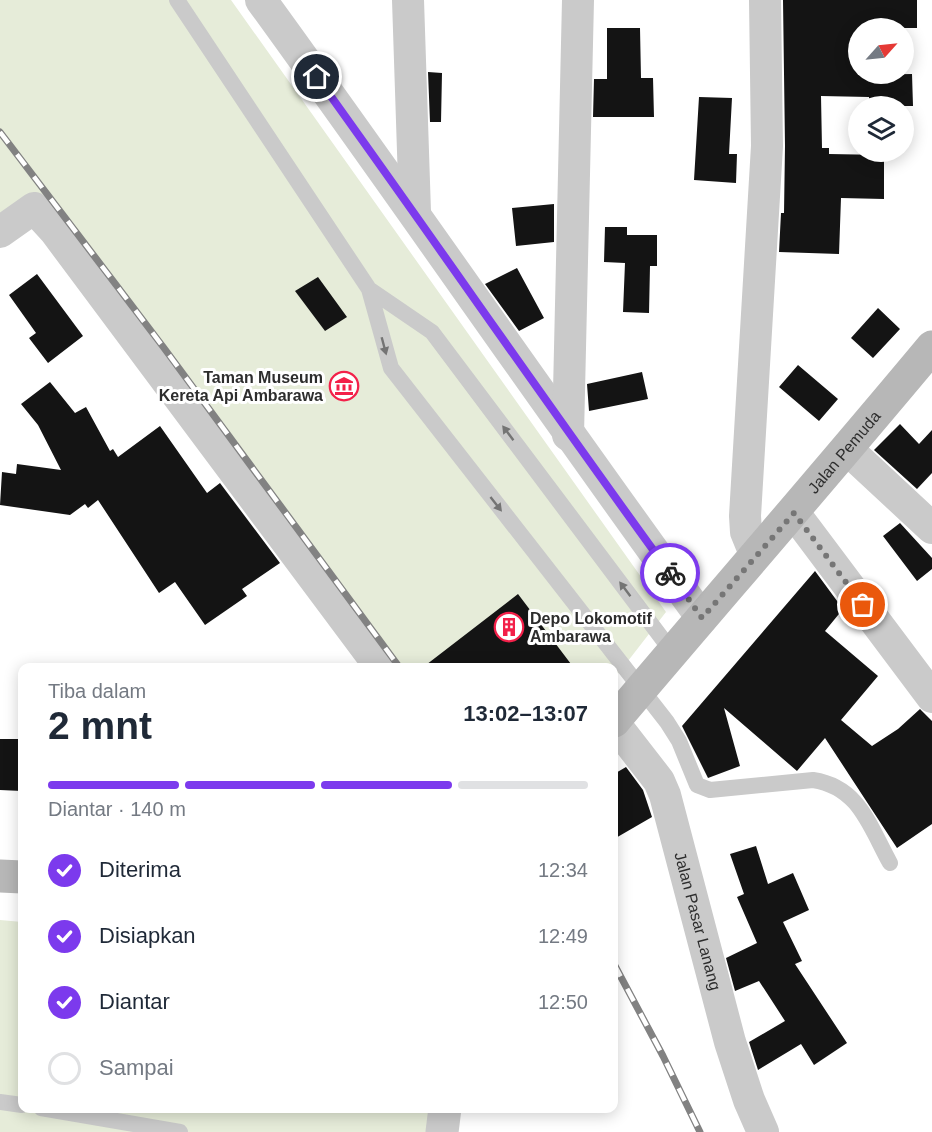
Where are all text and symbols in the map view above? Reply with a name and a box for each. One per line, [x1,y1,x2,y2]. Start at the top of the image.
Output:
north arrow [848,18,914,84]
map controls [848,18,914,162]
pin [291,51,342,102]
icon: home [300,60,333,93]
button: layers [848,96,914,162]
one-way arrow [380,337,390,355]
place label: Taman Museum Kereta Api Ambarawa [159,369,323,404]
museum icon: Taman Museum Kereta Api Ambarawa [328,370,360,402]
street label: Jalan Pemuda [804,407,883,496]
one-way arrow [502,425,515,441]
one-way arrow [490,496,502,511]
courier [640,543,700,603]
icon: bike [654,557,687,590]
pin [837,579,888,630]
one-way arrow [619,581,632,597]
icon: bag [846,588,879,621]
place label: Depo Lokomotif Ambarawa [530,610,652,645]
building icon: Depo Lokomotif Ambarawa [493,611,525,643]
text: Tiba dalam [48,680,146,702]
text: 13:02–13:07 [463,701,588,726]
text: 2 mnt [48,704,152,747]
text: Diantar · 140 m [48,798,186,820]
street label: Jalan Pasar Lanang [672,850,725,992]
icon: check [48,854,81,887]
text: Diterima [99,857,181,882]
text: 12:34 [538,859,588,881]
icon: check [48,920,81,953]
text: Disiapkan [99,923,196,948]
text: 12:49 [538,925,588,947]
icon: check [48,986,81,1019]
text: Diantar [99,989,170,1014]
text: 12:50 [538,991,588,1013]
text: Sampai [99,1055,174,1080]

